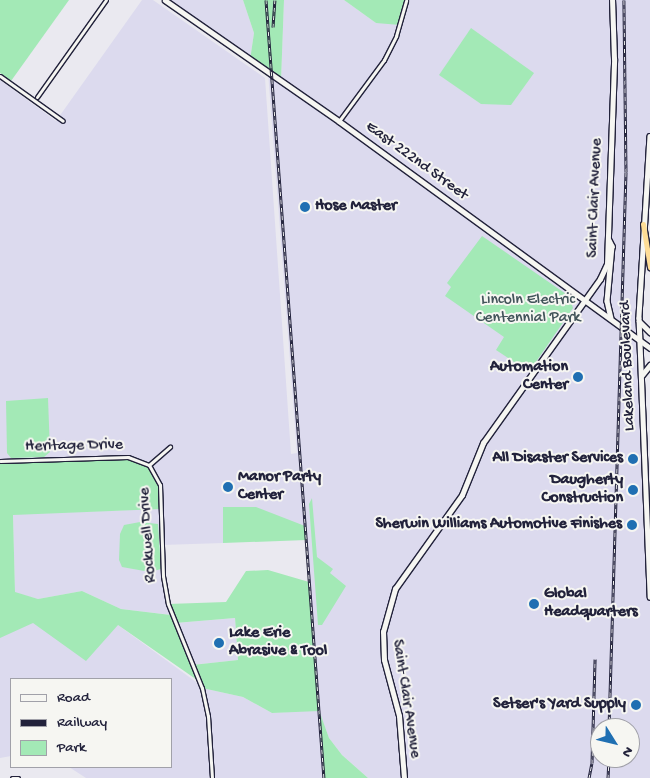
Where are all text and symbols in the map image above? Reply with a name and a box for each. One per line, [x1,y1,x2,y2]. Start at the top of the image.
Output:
street label: East 222nd Street [361,118,471,206]
street label: Saint Clair Avenue [584,138,608,258]
place label: Hose Master [315,197,397,217]
marker: Hose Master [299,201,311,213]
park label: Lincoln Electric Centennial Park [476,291,580,329]
street label: Lakeland Boulevard [617,301,641,431]
place label: Automation Center [490,358,568,396]
marker: Automation Center [572,371,584,383]
street label: Heritage Drive [25,437,123,457]
place label: All Disaster Services [492,449,623,469]
marker: All Disaster Services [627,453,639,465]
place label: Manor Party Center [238,468,321,506]
place label: Daugherty Construction [541,471,623,509]
marker: Manor Party Center [222,481,234,493]
marker: Daugherty Construction [627,484,639,496]
street label: Rockwell Drive [136,487,162,583]
place label: Sherwin Williams Automotive Finishes [375,515,622,535]
marker: Sherwin Williams Automotive Finishes [626,519,638,531]
place label: Global Headquarters [544,585,638,623]
marker: Global Headquarters [528,598,540,610]
place label: Lake Erie Abrasive & Tool [229,624,327,662]
marker: Lake Erie Abrasive & Tool [213,637,225,649]
street label: Saint Clair Avenue [386,638,424,760]
legend [10,678,172,768]
text: Road [57,689,90,707]
place label: Setser's Yard Supply [493,695,626,715]
marker: Setser's Yard Supply [630,699,642,711]
text: Railway [57,714,107,732]
north arrow [590,718,640,768]
text: Park [57,739,86,757]
text: N [617,743,636,760]

